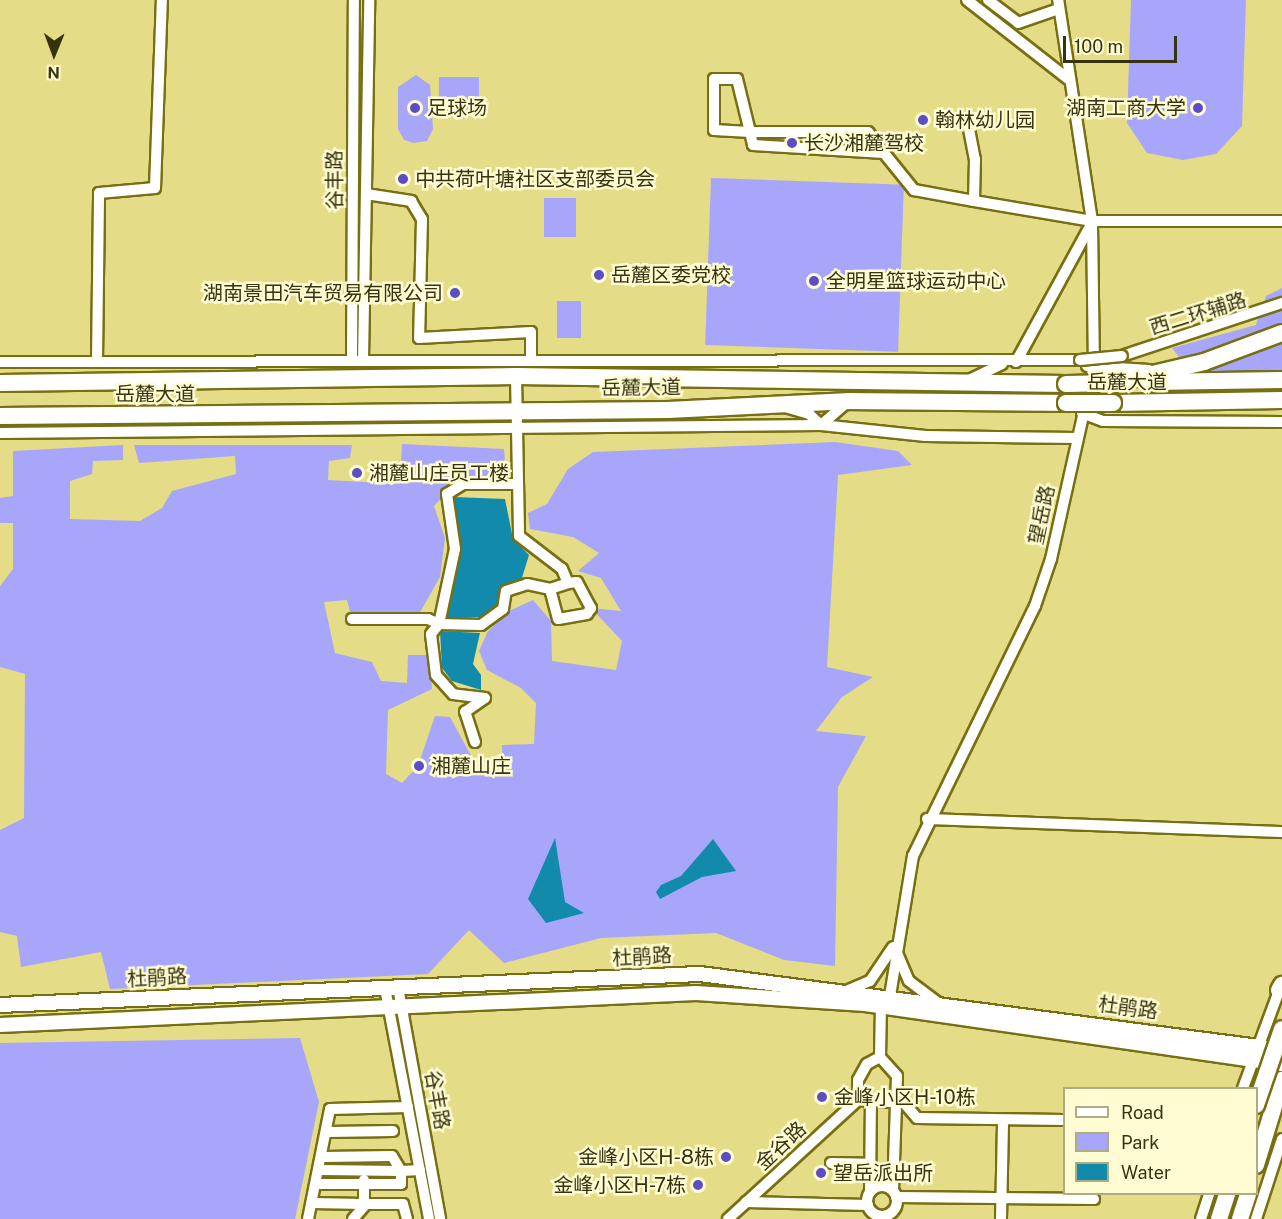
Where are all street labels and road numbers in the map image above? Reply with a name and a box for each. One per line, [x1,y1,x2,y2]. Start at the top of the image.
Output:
street label: 谷丰路 [323,150,347,210]
street label: 西二环辅路 [1147,288,1249,340]
street label: 岳麓大道 [1087,370,1167,394]
street label: 岳麓大道 [601,375,681,401]
street label: 岳麓大道 [115,382,195,406]
street label: 望岳路 [1024,483,1060,547]
street label: 杜鹃路 [611,943,673,971]
street label: 杜鹃路 [126,964,188,992]
street label: 杜鹃路 [1097,992,1159,1024]
street label: 谷丰路 [420,1068,454,1132]
street label: 金谷路 [751,1117,811,1175]

